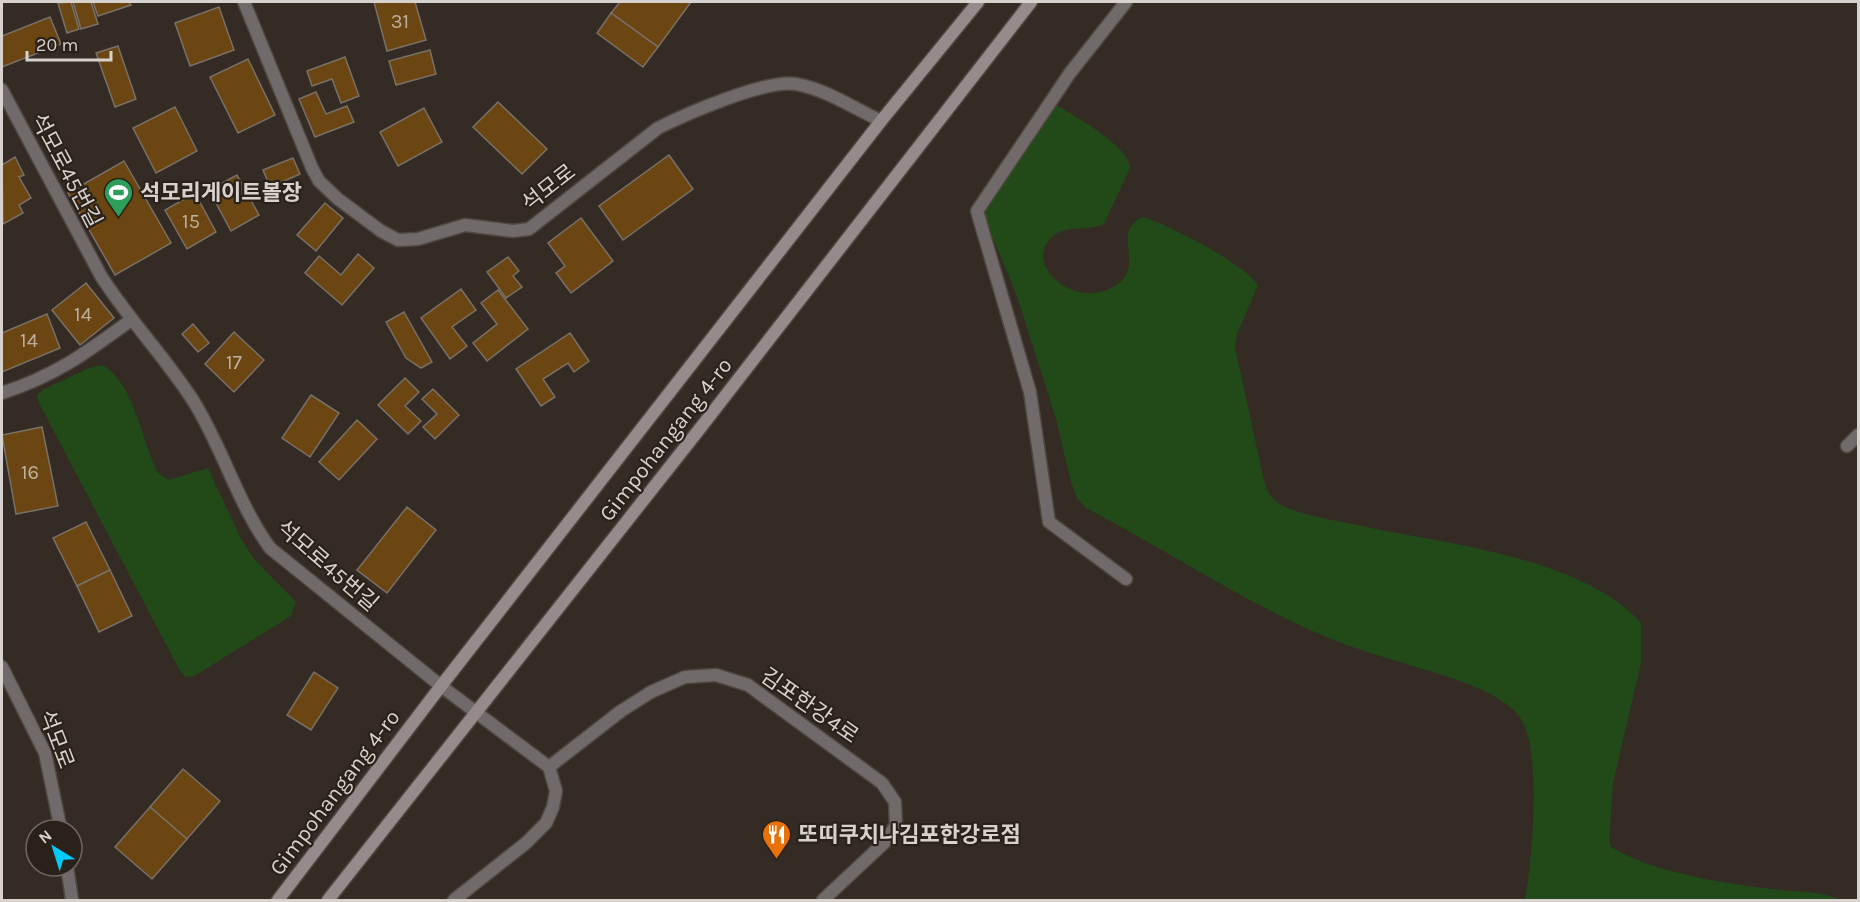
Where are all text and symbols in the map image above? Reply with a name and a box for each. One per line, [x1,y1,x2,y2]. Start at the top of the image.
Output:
house number: 31 [391,10,409,33]
scale bar [27,24,111,62]
text: 20 m [36,34,78,56]
street label: 석모로45번길 [25,109,107,232]
street label: 석모로 [517,159,581,217]
sports icon: 석모리게이트볼장 [103,176,135,218]
place label: 석모리게이트볼장 [140,180,302,206]
house number: 15 [182,210,200,233]
house number: 14 [74,303,92,326]
house number: 14 [20,329,38,352]
house number: 17 [226,351,243,374]
street label: Gimpohangang 4-ro [594,353,738,527]
house number: 16 [21,461,39,484]
street label: 석모로45번길 [271,515,383,617]
street label: 김포한강4로 [755,663,863,749]
street label: Gimpohangang 4-ro [264,705,405,880]
street label: 석모로 [33,706,79,772]
north arrow [24,818,84,878]
restaurant icon: 또띠쿠치나김포한강로점 [761,818,793,860]
place label: 또띠쿠치나김포한강로점 [798,822,1021,848]
text: N [35,826,55,848]

